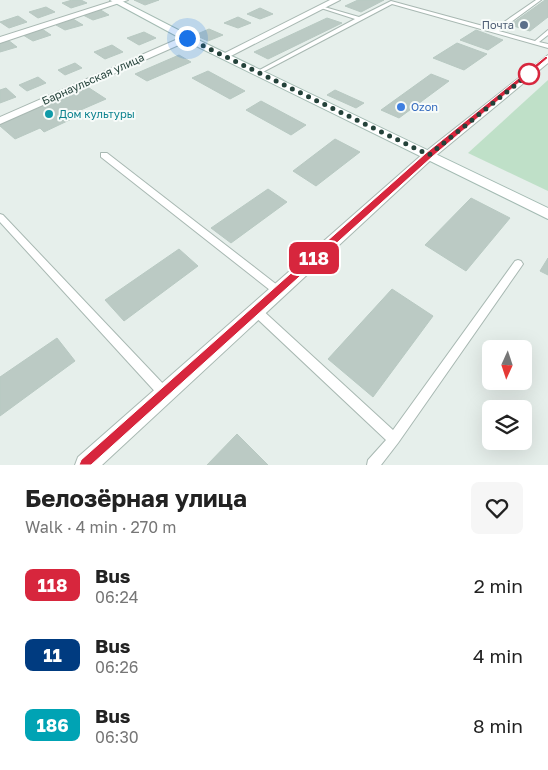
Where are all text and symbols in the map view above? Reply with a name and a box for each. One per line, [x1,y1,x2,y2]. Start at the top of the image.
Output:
place label: Почта [482,18,514,31]
marker: Почта [518,19,530,31]
your location [175,26,200,51]
street label: Барнаульская улица [39,50,146,107]
unlabelled marker [518,63,540,85]
place label: Ozon [411,100,438,113]
marker: Ozon [395,101,407,113]
place label: Дом культуры [59,107,135,120]
marker: Дом культуры [43,108,55,120]
line badge: 118 [285,242,343,274]
text: 118 [299,247,329,269]
north arrow [482,340,532,390]
map controls [482,340,532,450]
button: layers [482,400,532,450]
button: heart [471,482,523,534]
text: Белозёрная улица [25,483,247,512]
text: Walk · 4 min · 270 m [25,517,176,537]
text: Bus [95,564,130,587]
text: 118 [37,574,68,596]
text: 2 min [474,574,523,597]
text: 06:24 [95,587,138,607]
text: Bus [95,634,130,657]
text: 11 [43,644,62,666]
text: 4 min [473,644,523,667]
text: 06:26 [95,657,138,677]
text: Bus [95,704,130,727]
text: 186 [36,714,69,736]
text: 8 min [473,714,523,737]
text: 06:30 [95,727,139,747]

